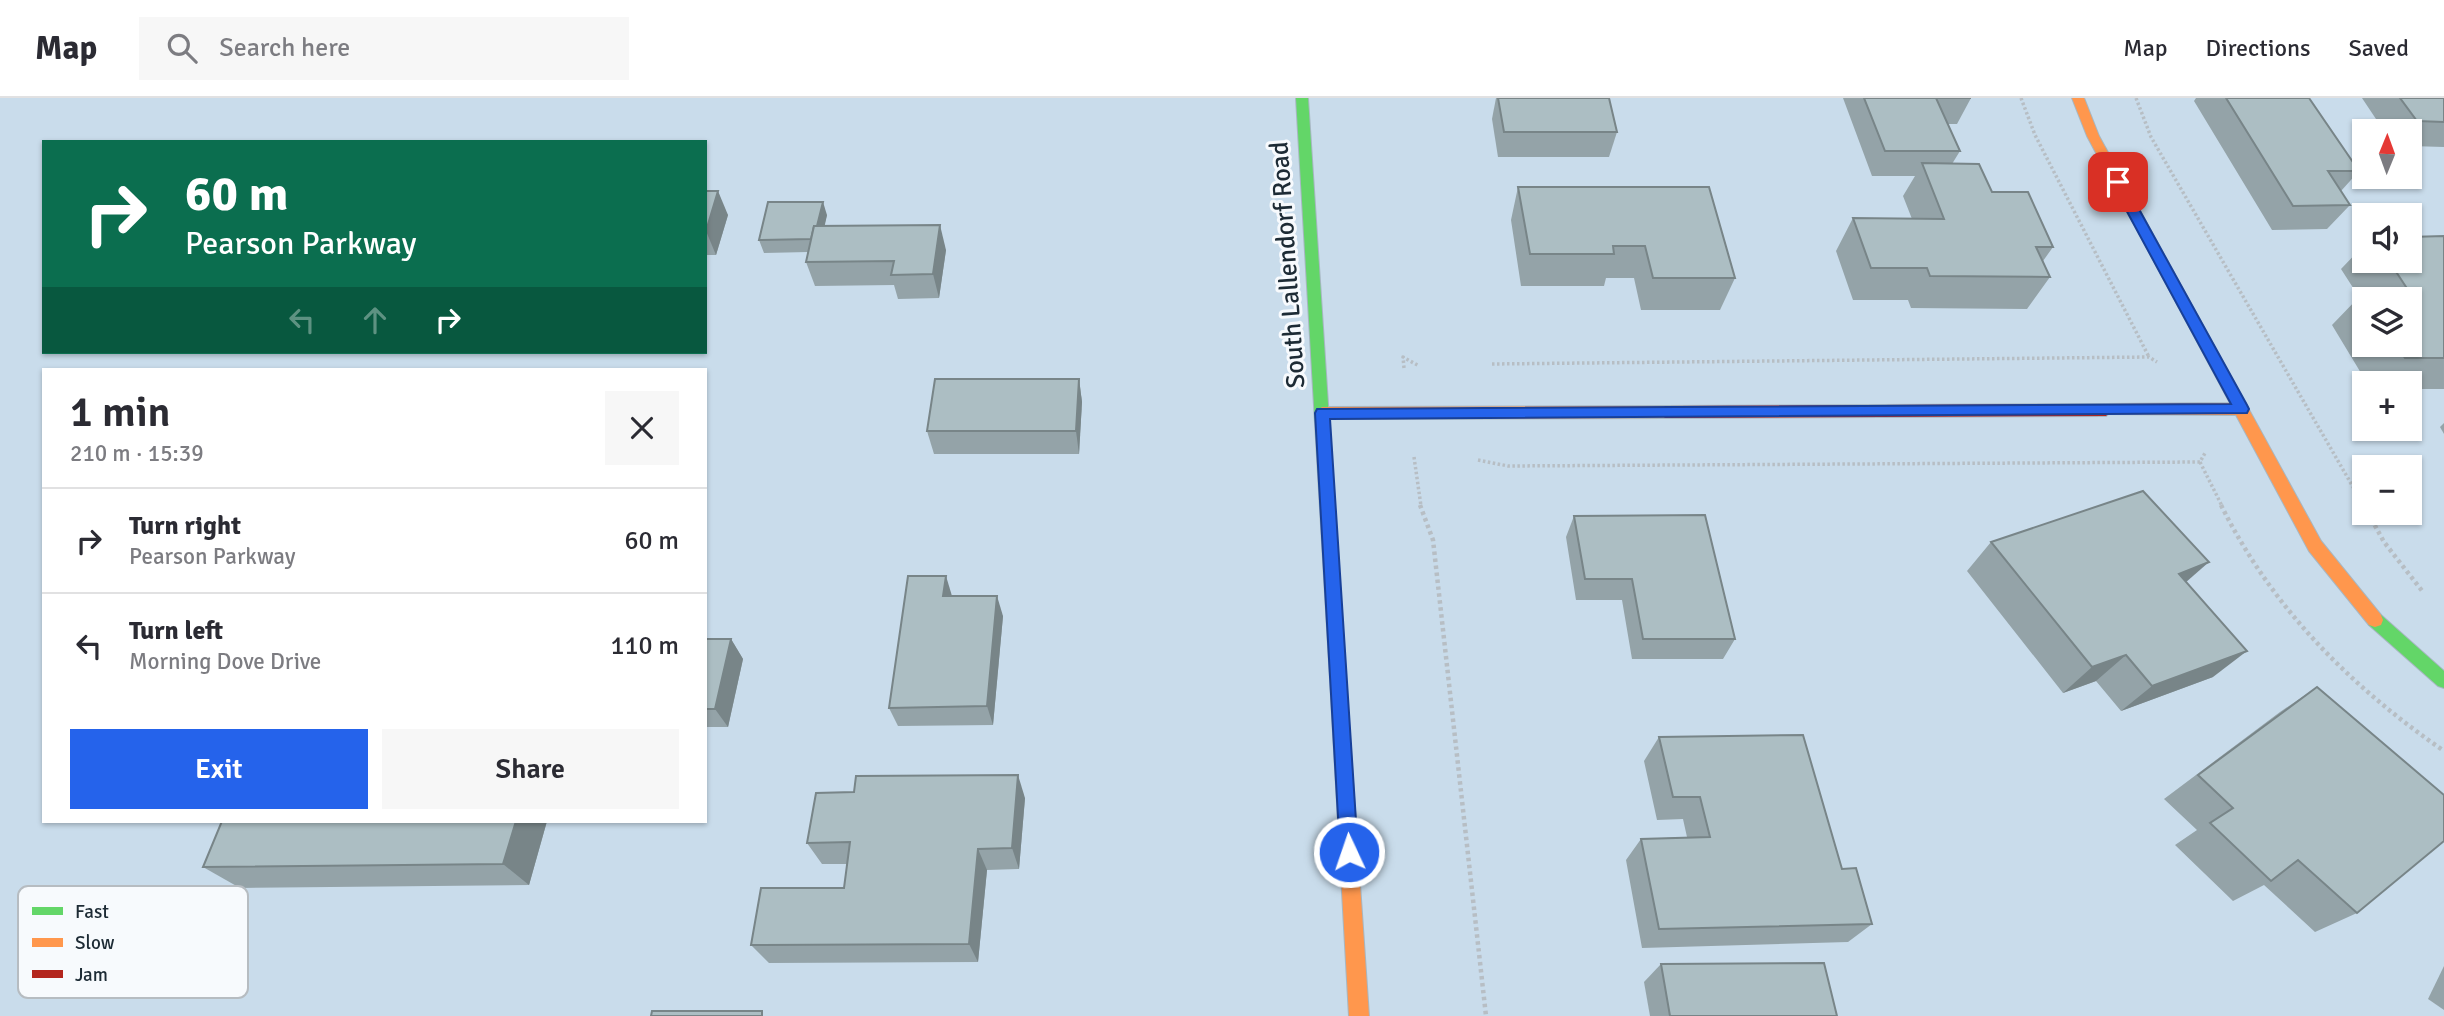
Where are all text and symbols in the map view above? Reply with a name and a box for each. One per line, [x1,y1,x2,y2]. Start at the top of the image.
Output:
search box [139,17,629,80]
text: Map [35,28,97,69]
icon: search [163,29,201,67]
text: Search here [219,32,350,64]
text: Map [2123,33,2168,63]
text: Directions [2206,33,2311,63]
text: Saved [2349,33,2409,63]
north arrow [2352,119,2422,189]
map controls [2352,119,2422,525]
street label: South Lallendorf Road [1263,141,1313,389]
pin [2088,152,2148,212]
icon: arrive [2099,163,2137,201]
text: 60 m [185,164,288,224]
icon: right [70,168,161,259]
button: sound [2352,203,2422,273]
text: Pearson Parkway [185,224,417,263]
button: layers [2352,287,2422,357]
icon: left [283,301,321,339]
icon: ahead [356,301,394,339]
icon: right [429,301,467,339]
button: + [2352,371,2422,441]
text: 1 min [70,387,171,438]
button: close [605,391,679,465]
text: 210 m · 15:39 [70,439,204,468]
button: − [2352,455,2422,525]
text: Turn right [129,510,241,542]
icon: right [70,522,108,560]
text: 60 m [624,525,679,557]
text: Pearson Parkway [129,542,295,571]
text: Turn left [129,615,223,647]
icon: left [70,627,108,665]
text: 110 m [610,630,679,662]
text: Morning Dove Drive [129,647,321,676]
button: Exit [70,729,368,809]
button: Share [382,729,679,809]
position arrow [1312,815,1386,889]
legend [18,886,248,998]
text: Fast [75,900,109,924]
text: Slow [75,931,115,955]
text: Jam [75,963,108,987]

